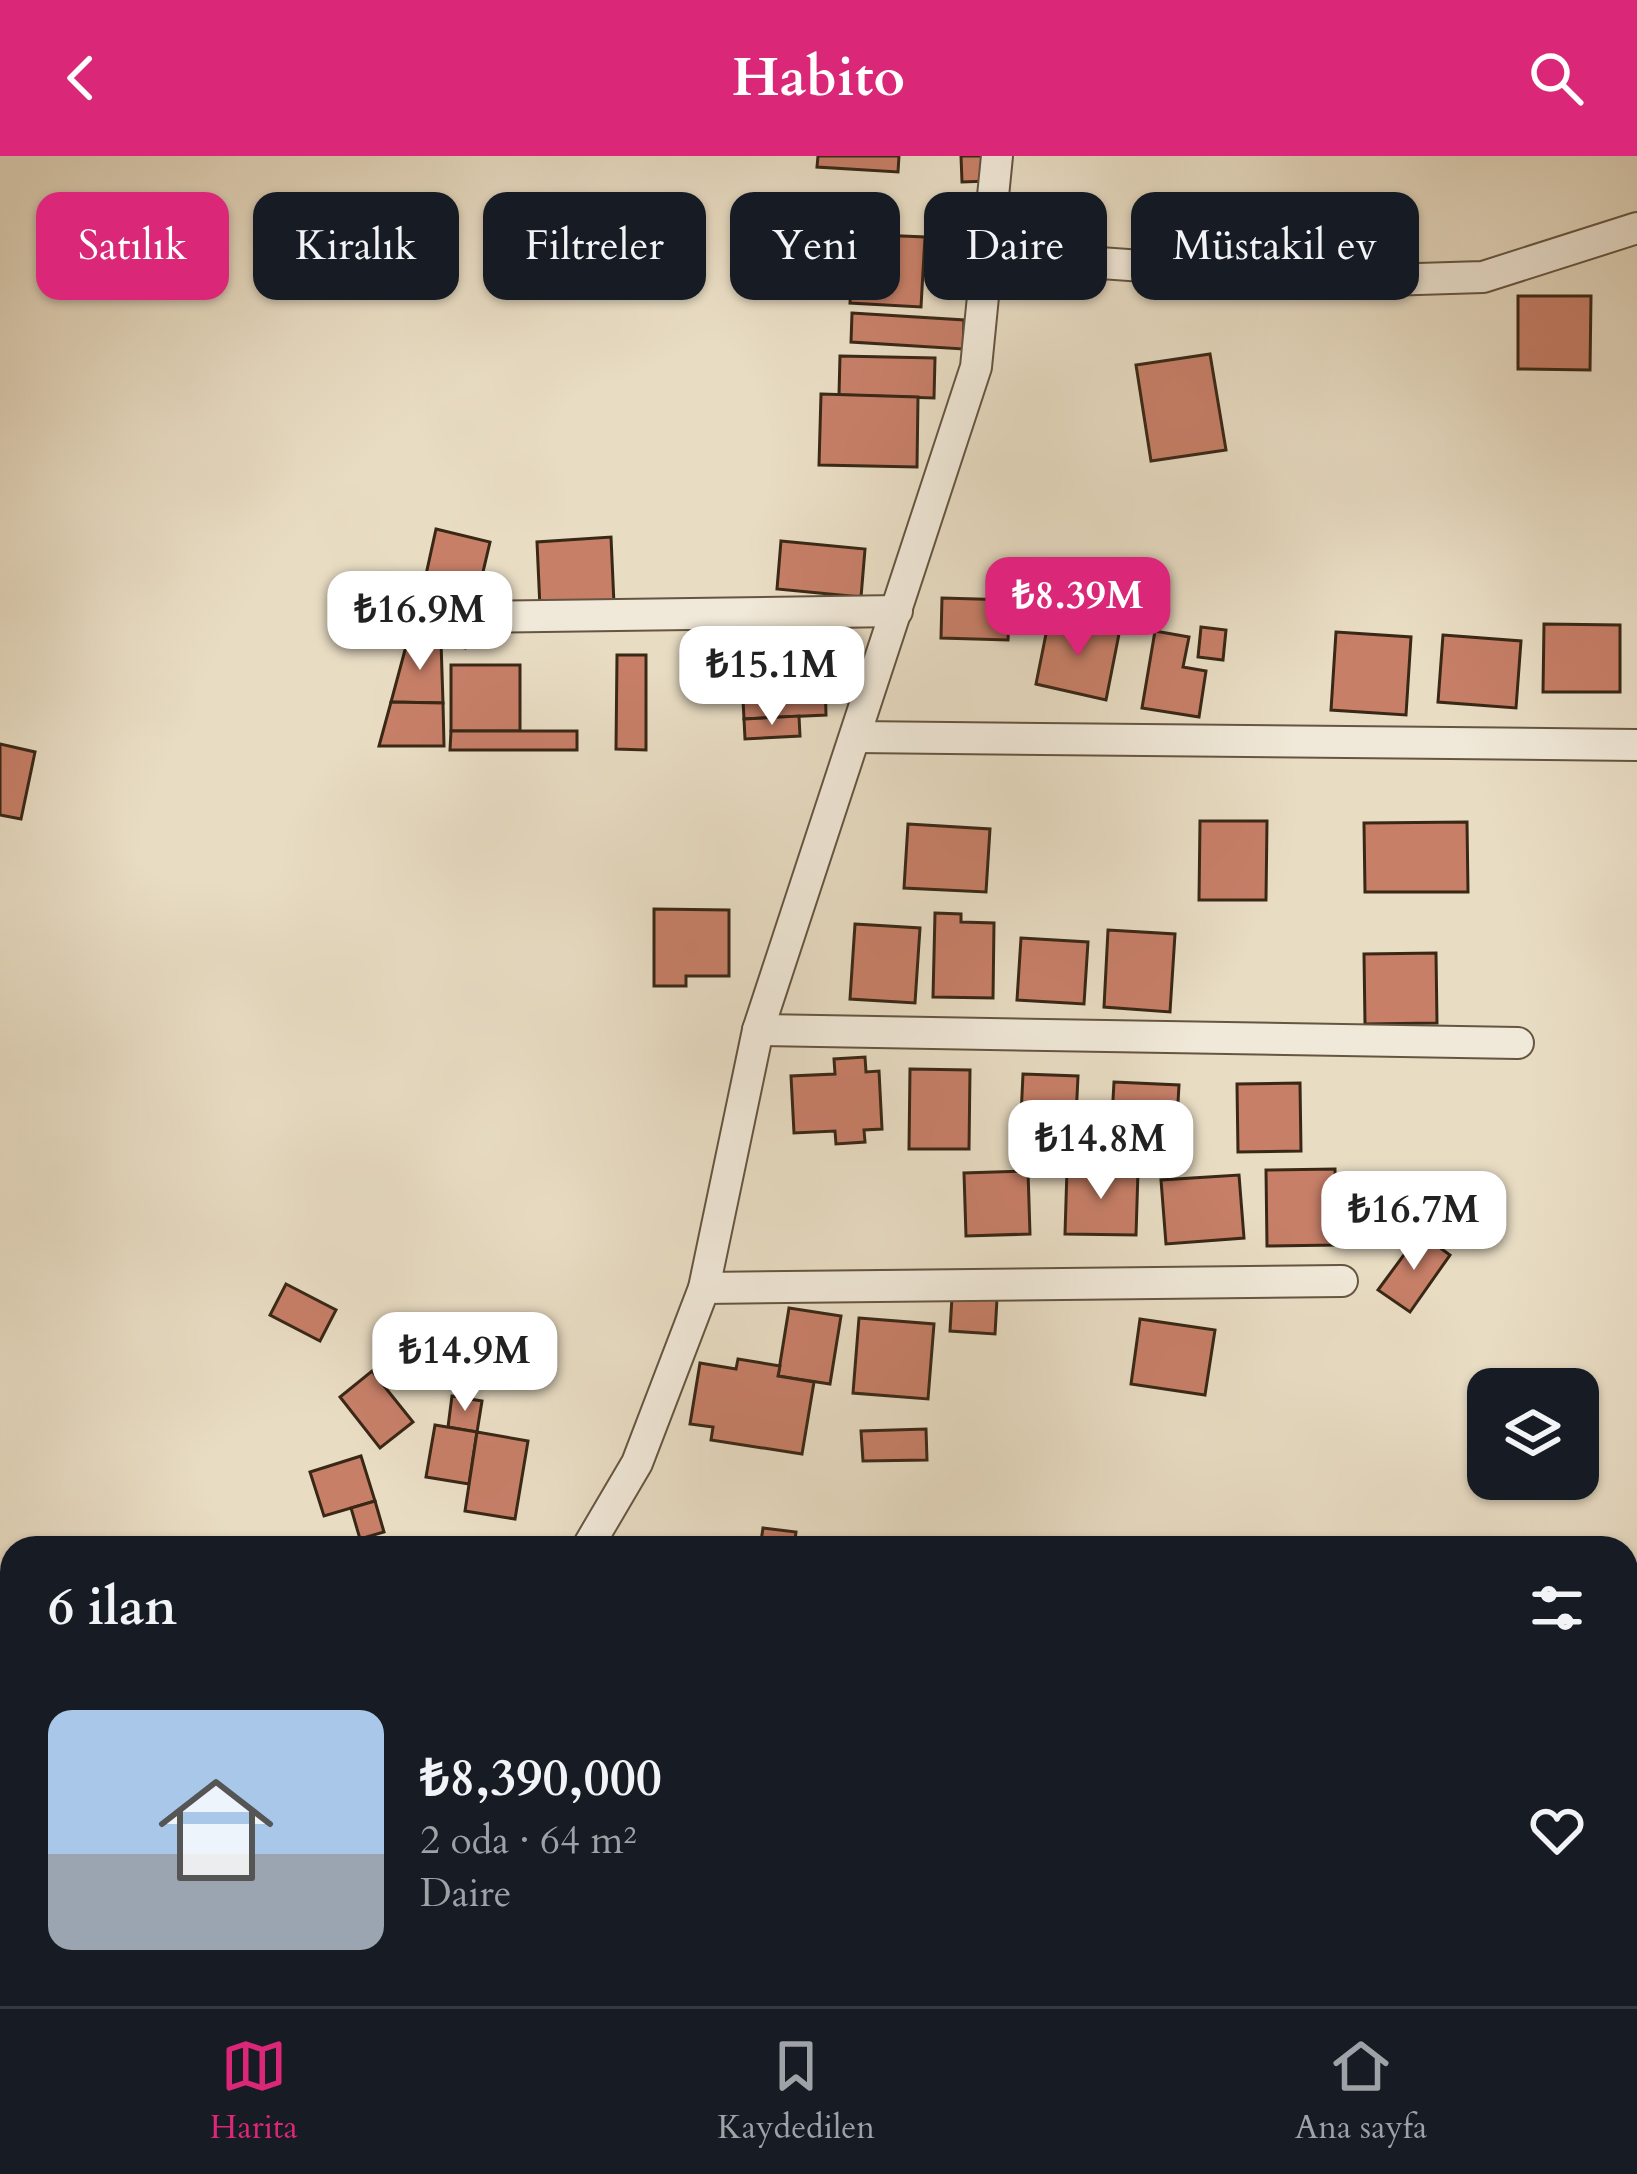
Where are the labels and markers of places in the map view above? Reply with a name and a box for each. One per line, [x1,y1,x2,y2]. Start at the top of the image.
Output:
pin: ₺8.39M [980,557,1176,659]
pin: ₺16.9M [322,571,518,673]
pin: ₺15.1M [674,626,870,728]
pin: ₺14.8M [1003,1100,1199,1202]
pin: ₺16.7M [1316,1171,1512,1273]
pin: ₺14.9M [367,1312,563,1414]

